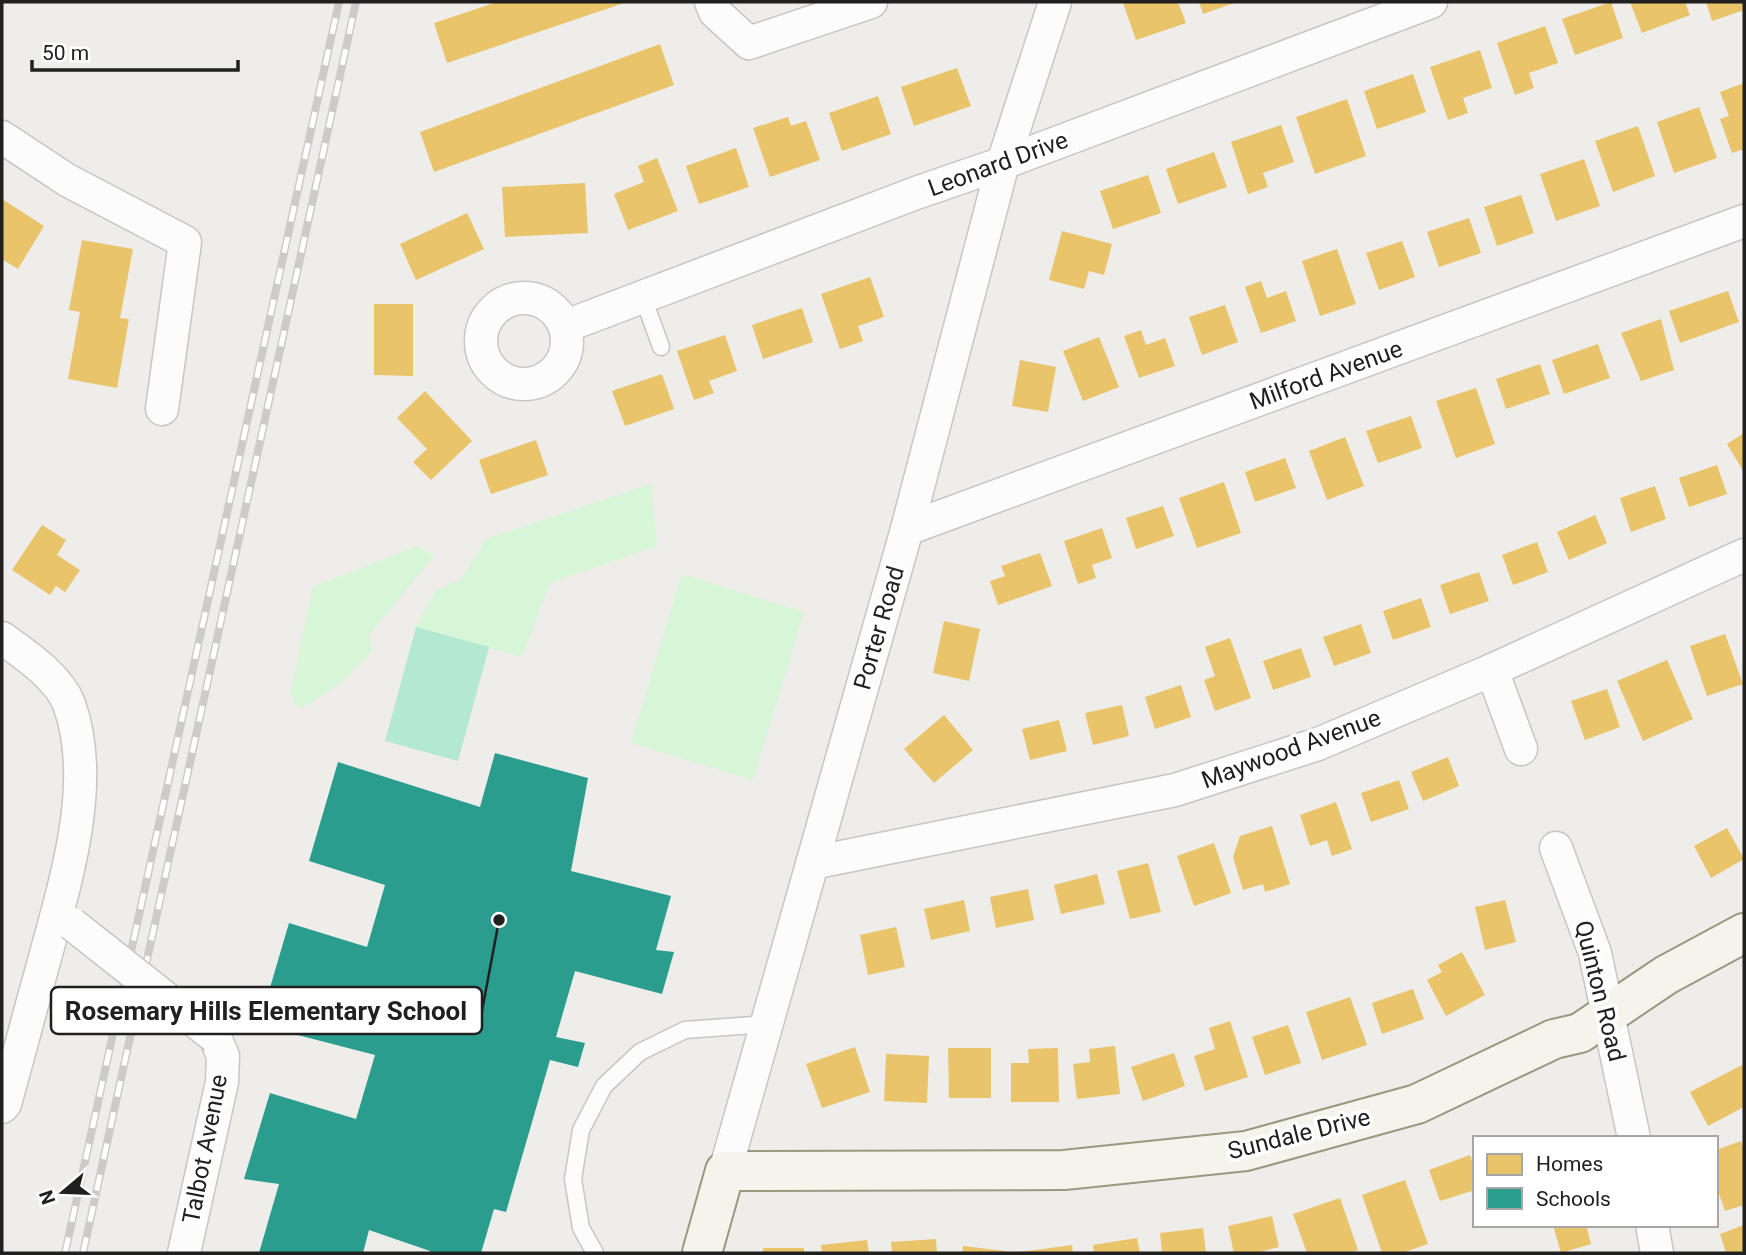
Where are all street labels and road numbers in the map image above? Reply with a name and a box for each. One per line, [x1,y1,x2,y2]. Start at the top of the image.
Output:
street label: Leonard Drive [924,126,1072,202]
street label: Milford Avenue [1246,334,1406,416]
street label: Porter Road [848,563,910,693]
street label: Maywood Avenue [1198,704,1384,794]
street label: Quinton Road [1569,918,1631,1064]
street label: Talbot Avenue [177,1072,233,1226]
street label: Sundale Drive [1225,1103,1373,1165]

